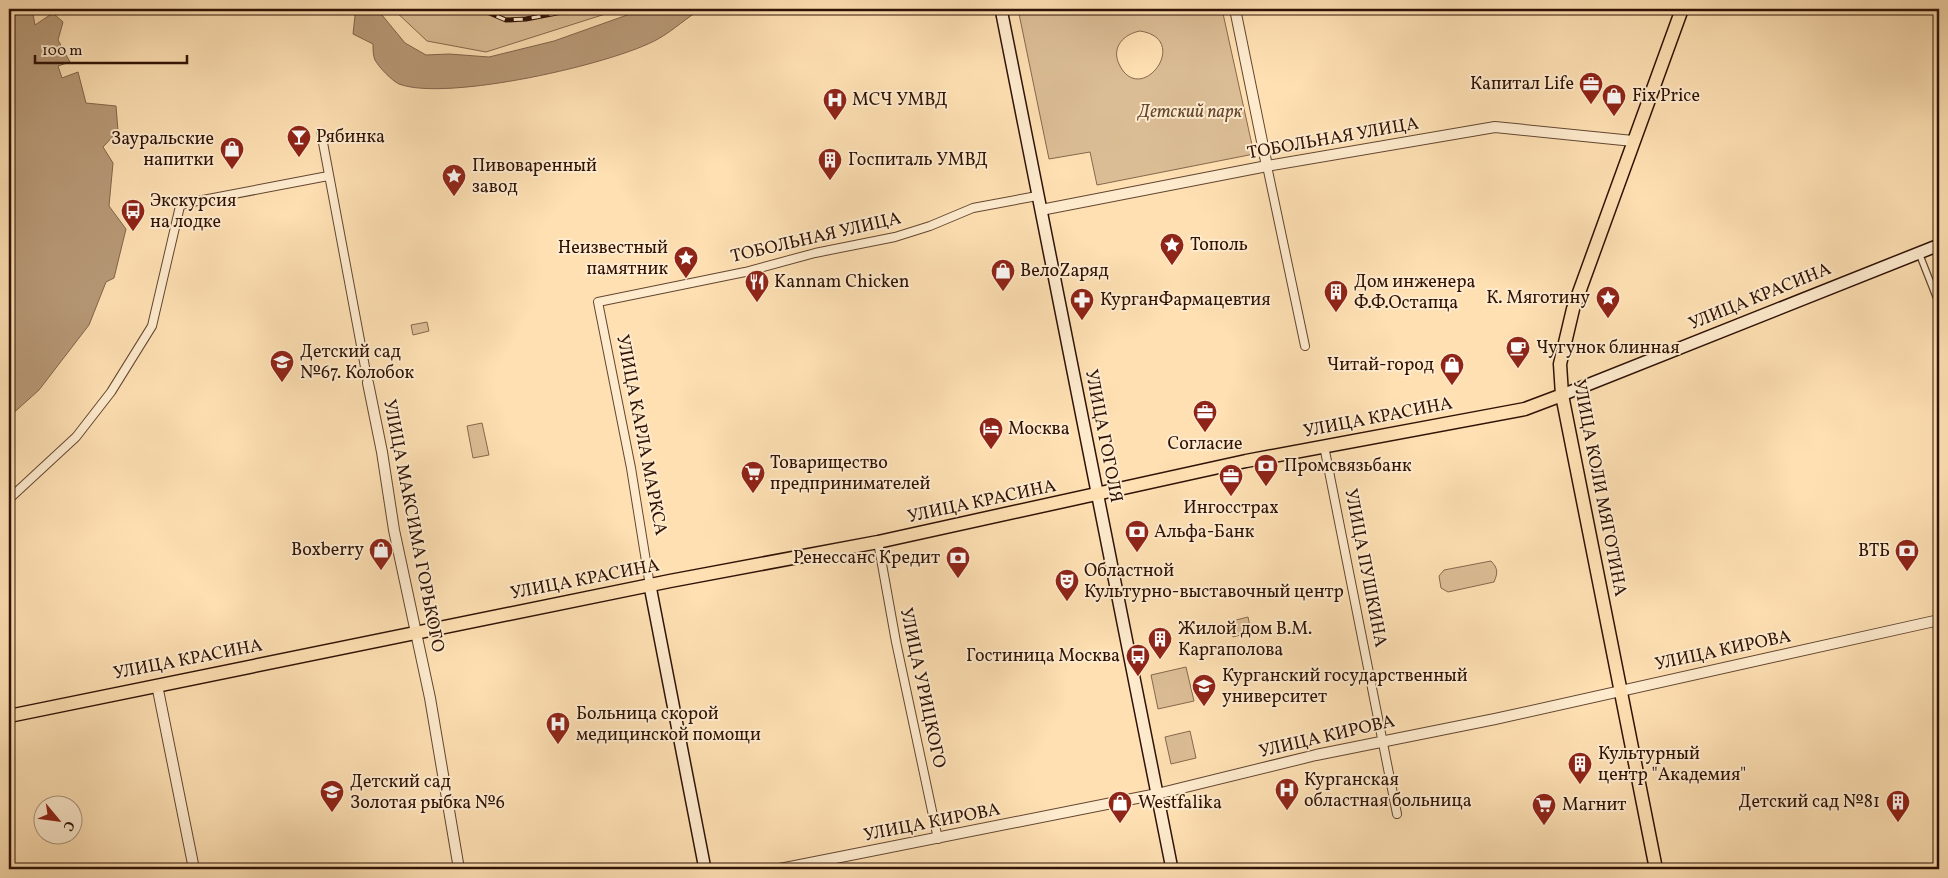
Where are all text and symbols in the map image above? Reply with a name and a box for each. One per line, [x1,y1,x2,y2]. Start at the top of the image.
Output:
scale bar [35,32,188,64]
text: 100 m [42,41,82,62]
office icon: Капитал Life [1578,71,1604,105]
place label: Капитал Life [1470,72,1574,97]
shop icon: Fix Price [1601,83,1627,117]
place label: Fix Price [1632,84,1700,109]
hospital icon: МСЧ УМВД [822,87,848,121]
place label: МСЧ УМВД [852,88,948,113]
park label: Детский парк [1136,100,1242,125]
street label: ТОБОЛЬНАЯ УЛИЦА [1245,112,1421,166]
bar icon: Рябинка [286,124,312,158]
place label: Рябинка [316,125,385,150]
place label: Зауральские напитки [111,127,214,173]
shop icon: Зауральские напитки [219,136,245,170]
building icon: Госпиталь УМВД [817,147,843,181]
place label: Госпиталь УМВД [848,148,988,173]
place label: Пивоваренный завод [472,154,597,200]
place icon: Пивоваренный завод [441,163,467,197]
place label: Экскурсия на лодке [150,189,236,235]
bus stop icon: Экскурсия на лодке [120,198,146,232]
street label: ТОБОЛЬНАЯ УЛИЦА [728,206,904,270]
place icon: Тополь [1159,232,1185,266]
place label: Тополь [1190,233,1248,258]
place label: Неизвестный памятник [558,236,668,282]
place icon: Неизвестный памятник [673,245,699,279]
street label: УЛИЦА КРАСИНА [1685,257,1835,337]
shop icon: ВелоZаряд [990,258,1016,292]
place label: ВелоZаряд [1020,259,1109,284]
restaurant icon: Kannam Chicken [744,269,770,303]
place label: Kannam Chicken [774,270,910,295]
place label: Дом инженера Ф.Ф.Остапца [1354,270,1476,316]
building icon: Дом инженера Ф.Ф.Остапца [1323,279,1349,313]
place icon: К. Мяготину [1595,285,1621,319]
place label: К. Мяготину [1486,286,1590,311]
pharmacy icon: КурганФармацевтия [1069,287,1095,321]
place label: КурганФармацевтия [1100,288,1271,313]
street label: УЛИЦА КАРЛА МАРКСА [609,332,673,538]
cafe icon: Чугунок блинная [1505,335,1531,369]
place label: Чугунок блинная [1536,336,1680,361]
place label: Детский сад №67. Колобок [300,340,414,386]
school or university icon: Детский сад №67. Колобок [269,349,295,383]
shop icon: Читай-город [1439,352,1465,386]
place label: Читай-город [1327,353,1434,378]
street label: УЛИЦА ГОГОЛЯ [1078,367,1128,505]
street label: УЛИЦА КОЛИ МЯГОТИНА [1566,377,1632,599]
street label: УЛИЦА КРАСИНА [1301,391,1455,445]
street label: УЛИЦА МАКСИМА ГОРЬКОГО [376,397,450,655]
office icon: Согласие [1192,399,1218,433]
hotel icon: Москва [978,416,1004,450]
place label: Москва [1008,417,1070,442]
place label: Согласие [1168,432,1243,457]
place label: Товарищество предпринимателей [770,451,931,497]
bank icon: Промсвязьбанк [1253,453,1279,487]
place label: Промсвязьбанк [1284,454,1412,479]
supermarket icon: Товарищество предпринимателей [740,460,766,494]
office icon: Ингосстрах [1218,463,1244,497]
street label: УЛИЦА КРАСИНА [905,474,1059,530]
street label: УЛИЦА ПУШКИНА [1337,487,1393,650]
place label: Ингосстрах [1183,496,1279,521]
bank icon: Альфа-Банк [1124,519,1150,553]
place label: Альфа-Банк [1154,520,1255,545]
shop icon: Boxberry [368,537,394,571]
place label: Boxberry [291,538,364,563]
bank icon: ВТБ [1894,538,1920,572]
place label: ВТБ [1858,539,1890,564]
bank icon: Ренессанс Кредит [945,545,971,579]
place label: Ренессанс Кредит [793,546,940,571]
street label: УЛИЦА КРАСИНА [508,553,662,607]
place label: Областной Культурно-выставочный центр [1084,559,1344,605]
theatre icon: Областной Культурно-выставочный центр [1054,568,1080,602]
street label: УЛИЦА УРИЦКОГО [893,605,951,771]
place label: Жилой дом В.М. Каргаполова [1178,617,1312,663]
street label: УЛИЦА КИРОВА [1653,624,1794,678]
building icon: Жилой дом В.М. Каргаполова [1147,626,1173,660]
street label: УЛИЦА КРАСИНА [111,633,265,687]
bus stop icon: Гостиница Москва [1125,643,1151,677]
place label: Гостиница Москва [966,644,1120,669]
place label: Курганский государственный университет [1222,664,1468,710]
school or university icon: Курганский государственный университет [1191,673,1217,707]
place label: Больница скорой медицинской помощи [576,702,761,748]
street label: УЛИЦА КИРОВА [1257,709,1398,765]
hospital icon: Больница скорой медицинской помощи [545,711,571,745]
place label: Культурный центр "Академия" [1598,742,1746,788]
building icon: Культурный центр "Академия" [1567,751,1593,785]
place label: Курганская областная больница [1304,768,1472,814]
place label: Детский сад Золотая рыбка №6 [350,770,505,816]
hospital icon: Курганская областная больница [1274,777,1300,811]
school or university icon: Детский сад Золотая рыбка №6 [319,779,345,813]
building icon: Детский сад №81 [1885,789,1911,823]
shop icon: Westfalika [1107,790,1133,824]
place label: Детский сад №81 [1738,790,1880,815]
place label: Westfalika [1138,791,1222,816]
supermarket icon: Магнит [1531,792,1557,826]
place label: Магнит [1562,793,1626,818]
north arrow [32,796,82,846]
street label: УЛИЦА КИРОВА [862,797,1003,848]
text: С [58,817,79,834]

